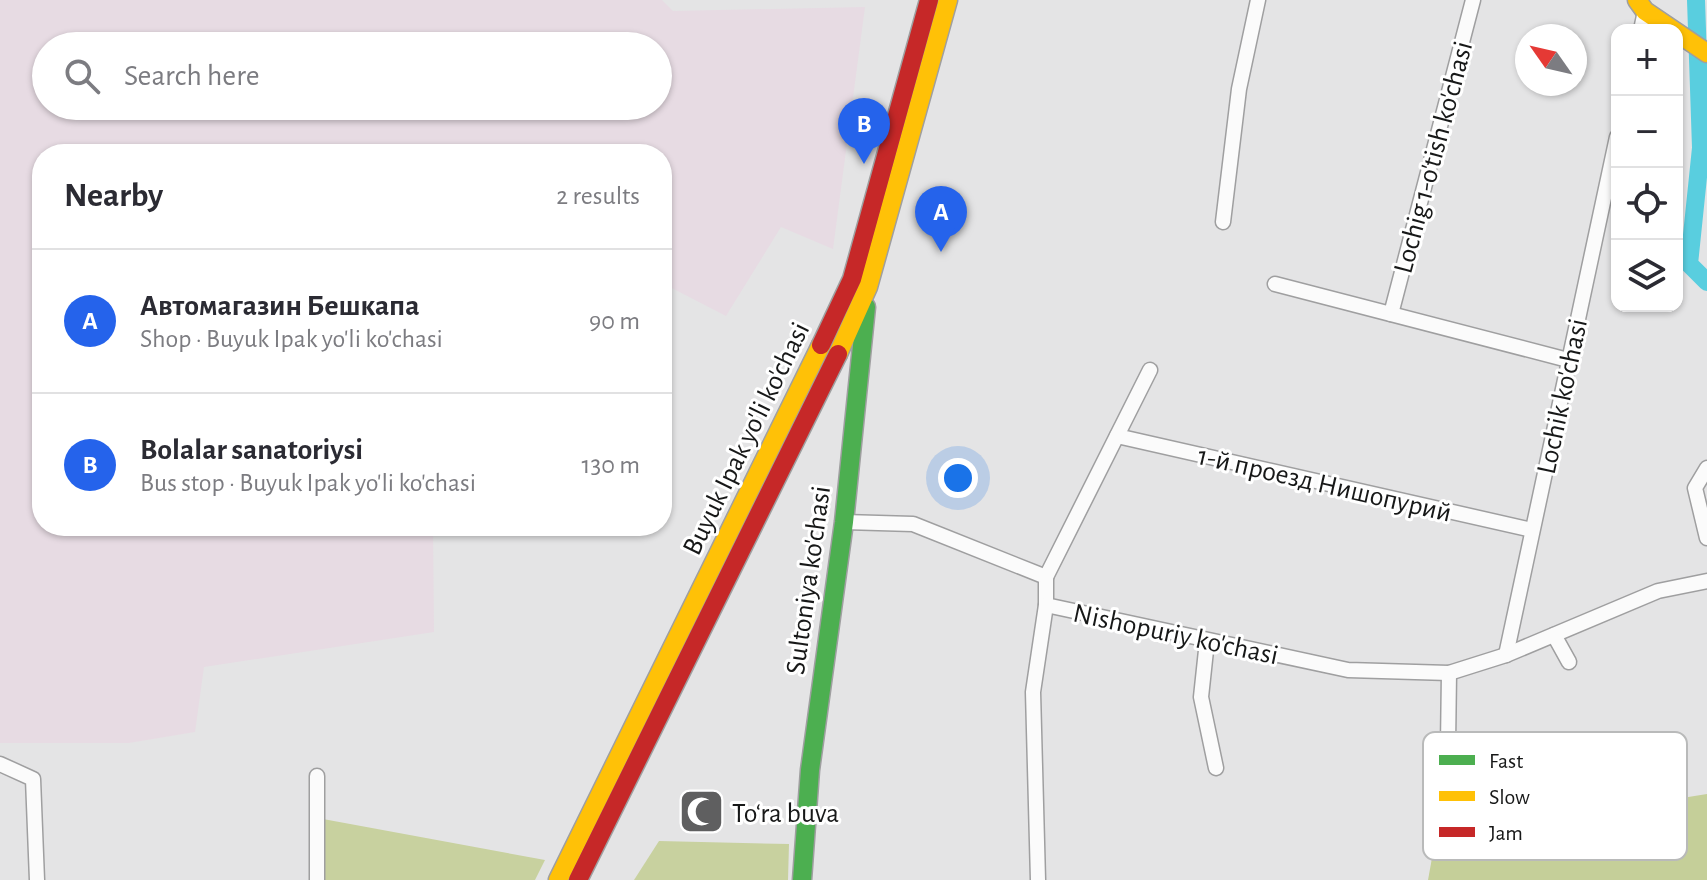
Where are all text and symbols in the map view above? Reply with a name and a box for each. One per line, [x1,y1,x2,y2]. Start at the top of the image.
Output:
north arrow [1515,24,1587,96]
map controls [1611,24,1683,312]
button: + [1611,24,1683,96]
search box [32,32,672,120]
street label: Lochig 1-o'tish ko'chasi [1390,39,1478,276]
icon: search [60,54,104,98]
text: Search here [124,61,260,91]
button: − [1611,96,1683,168]
pin: B [838,98,890,164]
button: locate [1611,168,1683,240]
text: Nearby [64,179,163,213]
text: 2 results [556,183,640,209]
pin: A [915,186,967,252]
button: layers [1611,240,1683,312]
text: Автомагазин Бешкапа [140,291,419,321]
text: A [82,308,98,334]
text: 90 m [589,308,640,334]
street label: Lochik ko'chasi [1533,316,1593,477]
street label: Buyuk Ipak yo'li ko'chasi [678,318,815,560]
text: Shop · Buyuk Ipak yo'li ko'chasi [140,326,443,352]
text: Bolalar sanatoriysi [140,435,363,465]
street label: 1-й проезд Нишопурий [1195,442,1454,528]
text: B [82,452,98,478]
text: 130 m [582,452,640,478]
your location [938,458,978,498]
text: Bus stop · Buyuk Ipak yo'li ko'chasi [140,470,476,496]
street label: Sultoniya ko'chasi [782,484,836,676]
street label: Nishopuriy ko'chasi [1071,600,1281,670]
legend [1423,732,1687,860]
text: Fast [1489,750,1523,772]
text: Slow [1489,786,1530,808]
mosque icon: To‘ra buva [677,788,725,836]
place label: To‘ra buva [732,800,839,828]
text: Jam [1489,822,1523,844]

